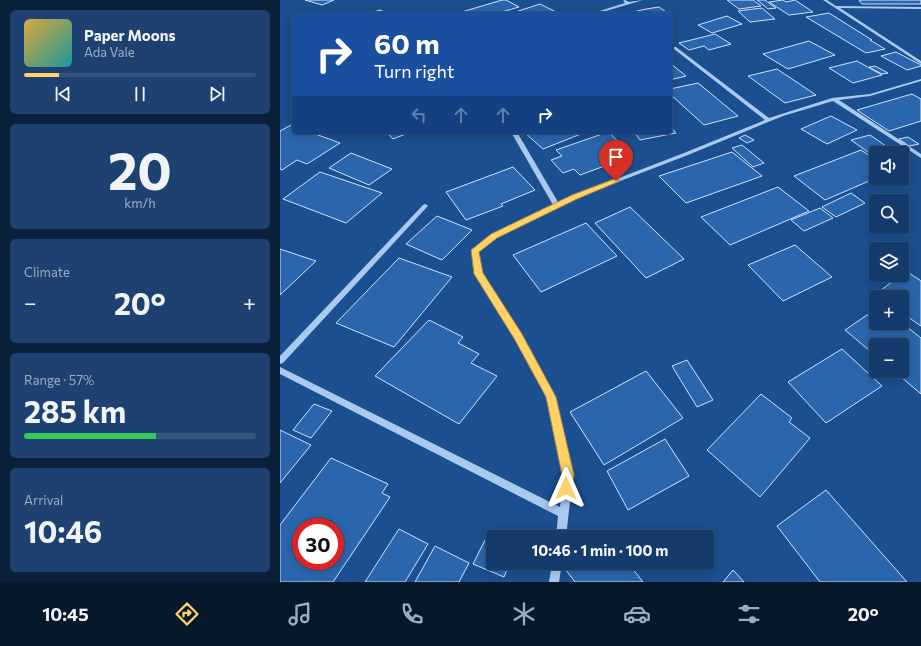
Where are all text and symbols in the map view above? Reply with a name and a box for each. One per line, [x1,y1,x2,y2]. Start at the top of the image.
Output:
text: Paper Moons [84,26,175,44]
text: 60 m [374,26,440,60]
icon: right [308,28,360,80]
text: Ada Vale [84,44,135,60]
text: Turn right [374,60,454,82]
icon: previous [52,83,74,105]
icon: pause [129,83,151,105]
icon: next [206,83,228,105]
icon: left [408,104,430,126]
icon: ahead [450,104,472,126]
icon: ahead [492,104,514,126]
icon: right [534,104,556,126]
text: 20 [108,137,172,201]
pin [599,140,633,181]
icon: arrive [605,146,627,168]
map controls [869,146,909,378]
button: sound [869,146,909,186]
button: search [869,194,909,234]
text: km/h [124,195,156,211]
button: layers [869,242,909,282]
text: Climate [24,264,70,280]
text: 20° [114,284,166,321]
text: − [24,289,37,316]
text: + [243,289,256,316]
button: + [869,290,909,330]
button: − [869,338,909,378]
text: Range · 57% [24,372,95,388]
text: 285 km [24,392,126,429]
position arrow [545,467,587,509]
text: Arrival [24,492,63,508]
text: 10:46 [24,512,102,549]
speed limit sign: 30 [292,518,344,570]
text: 10:46 · 1 min · 100 m [532,541,668,559]
icon: directions [173,600,201,628]
icon: music [286,600,314,628]
icon: phone [398,600,426,628]
icon: climate [510,600,538,628]
icon: car [623,600,651,628]
icon: filters [735,600,763,628]
text: 10:45 [42,603,89,625]
text: 20° [848,603,879,625]

